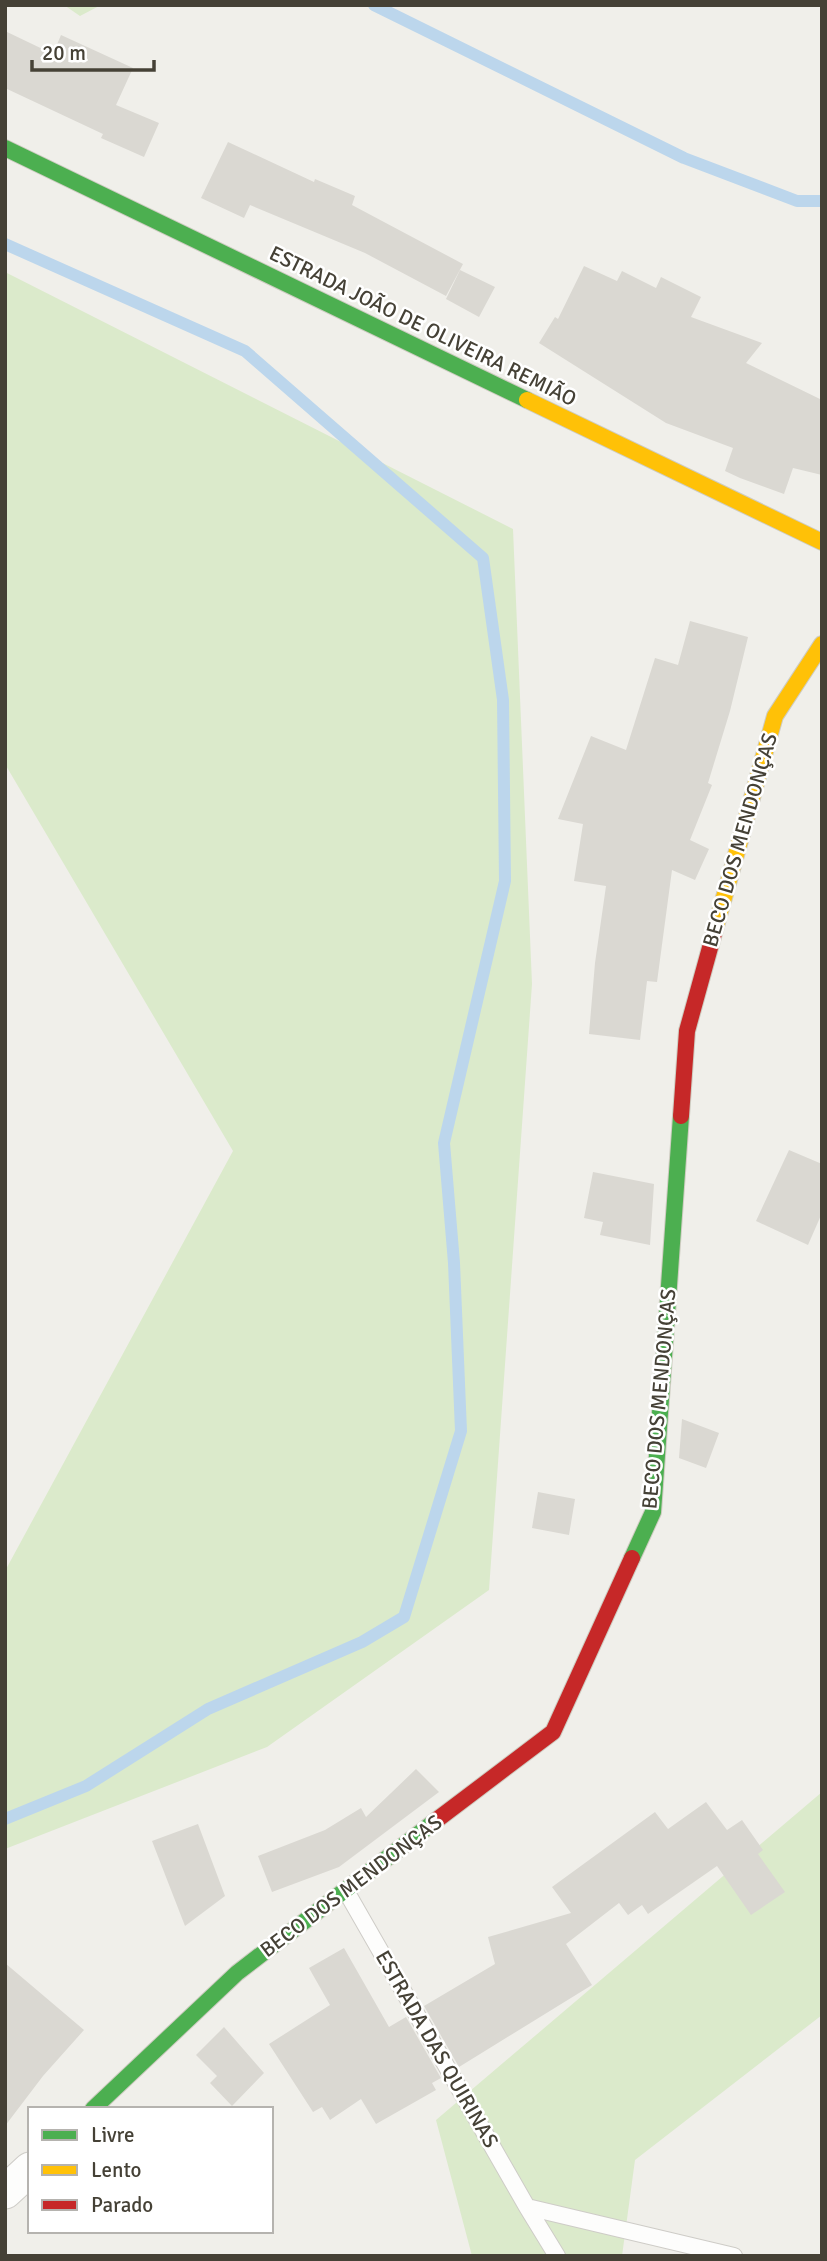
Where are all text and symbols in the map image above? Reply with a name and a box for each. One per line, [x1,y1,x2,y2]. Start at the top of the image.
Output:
scale bar [32,28,154,72]
text: 20 m [42,40,86,66]
street label: ESTRADA JOÃO DE OLIVEIRA REMIÃO [265,240,581,412]
street label: BECO DOS MENDONÇAS [697,730,783,950]
street label: BECO DOS MENDONÇAS [636,1288,682,1510]
street label: BECO DOS MENDONÇAS [255,1809,447,1963]
street label: ESTRADA DAS QUIRINAS [370,1946,504,2152]
legend [28,2107,273,2233]
text: Livre [91,2122,134,2148]
text: Lento [91,2157,141,2183]
text: Parado [91,2192,153,2218]

